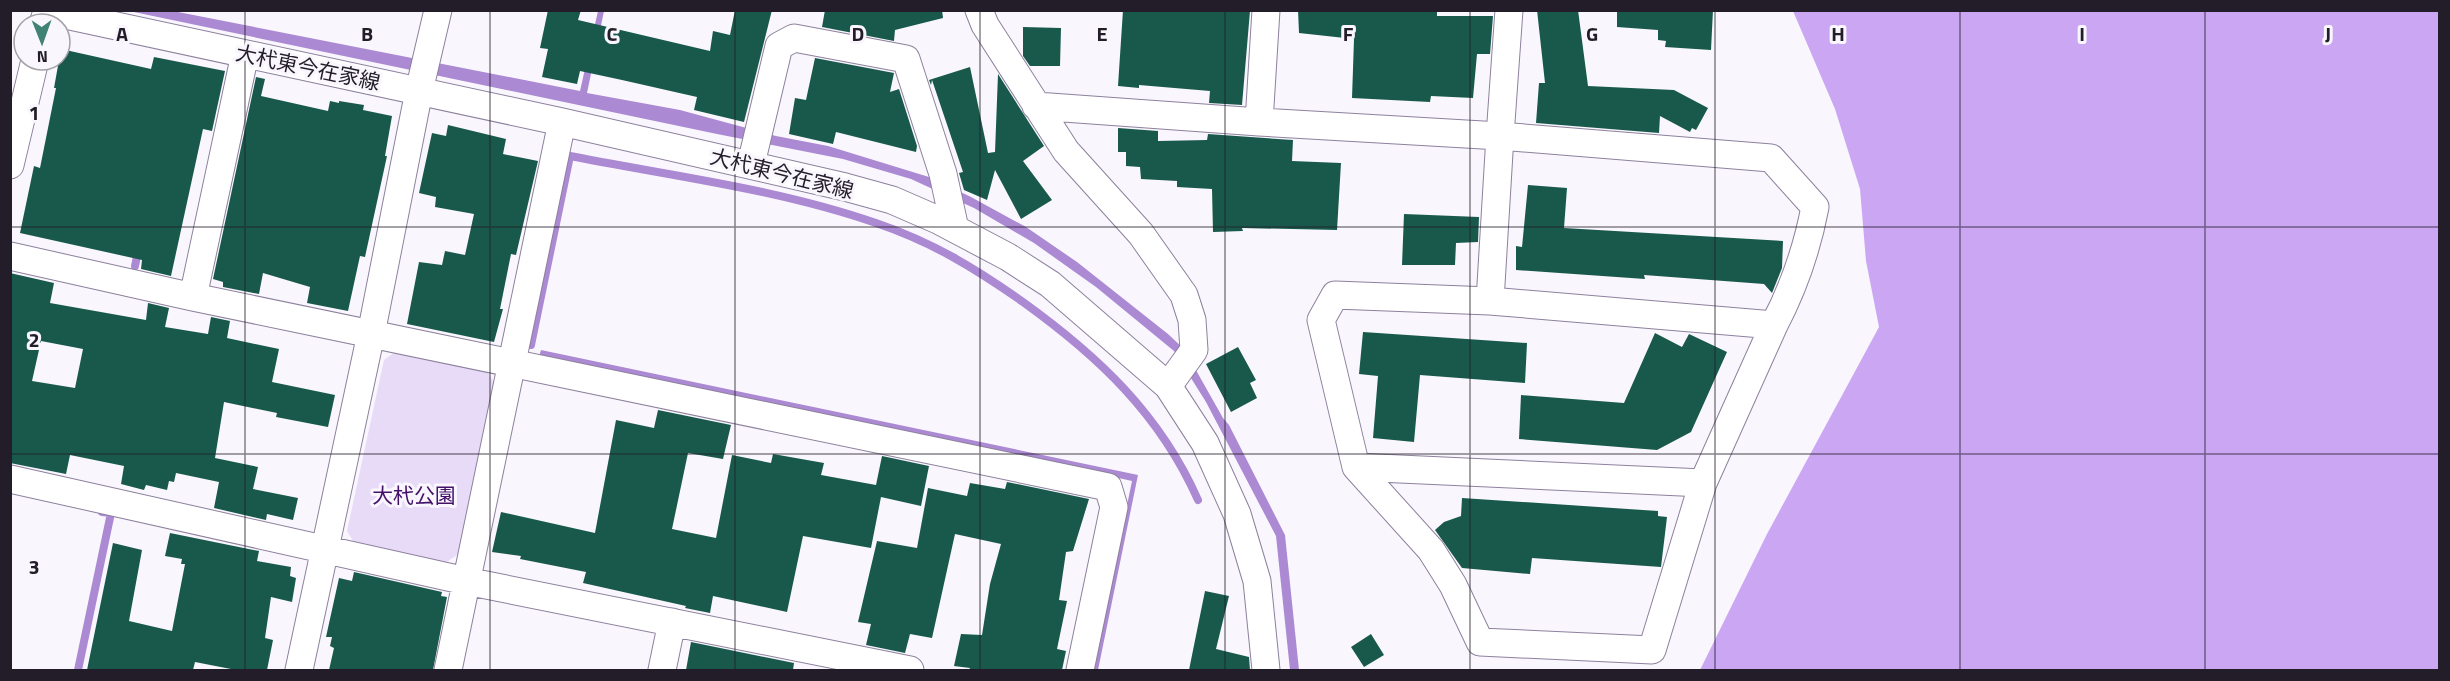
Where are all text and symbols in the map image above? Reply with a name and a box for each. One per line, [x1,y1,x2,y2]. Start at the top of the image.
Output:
north arrow [12,12,72,72]
text: A [116,18,128,49]
text: B [361,18,373,49]
text: C [607,18,618,49]
text: D [852,18,864,49]
text: E [1096,18,1108,49]
text: F [1343,18,1354,49]
text: G [1586,18,1598,49]
text: H [1831,18,1845,49]
text: I [2079,18,2085,49]
text: J [2325,18,2331,49]
street label: 大杙東今在家線 [233,36,383,98]
text: N [37,45,48,69]
text: 1 [28,97,40,128]
street label: 大杙東今在家線 [707,140,857,206]
text: 2 [28,324,40,355]
park label: 大杙公園 [372,479,456,511]
text: 3 [28,551,40,582]

